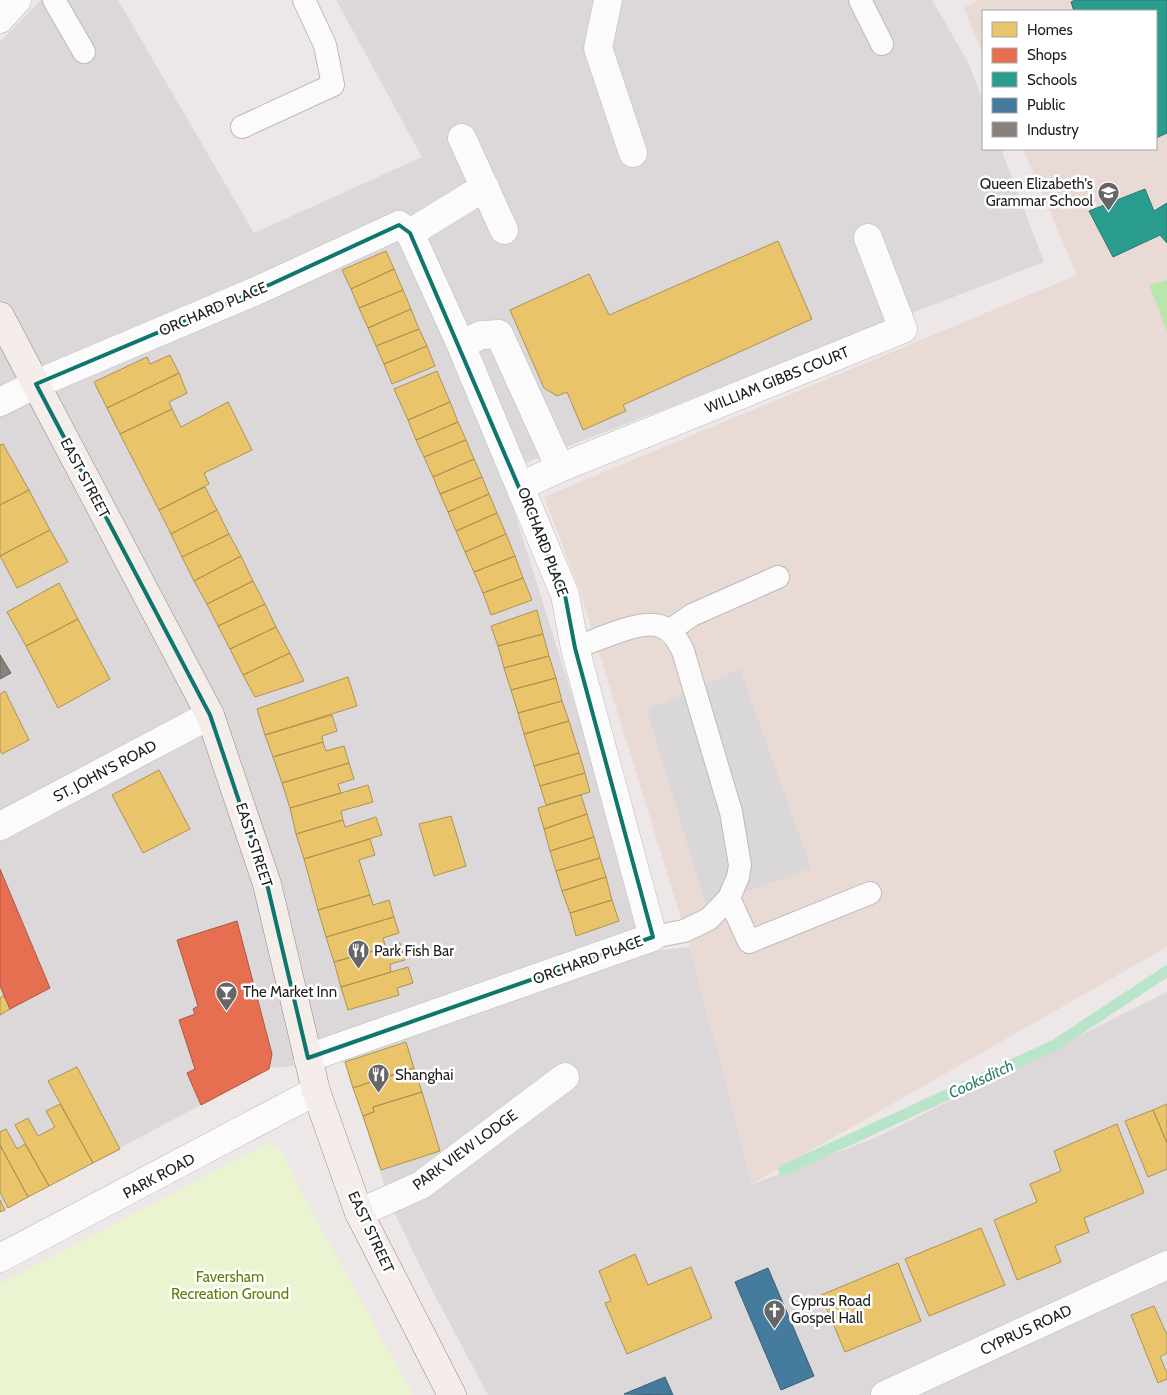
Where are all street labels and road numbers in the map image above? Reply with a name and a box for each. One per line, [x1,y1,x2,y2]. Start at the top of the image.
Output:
street label: ORCHARD PLACE [156,278,270,340]
street label: WILLIAM GIBBS COURT [702,343,852,417]
street label: EAST STREET [56,435,114,521]
street label: ORCHARD PLACE [514,485,572,599]
street label: ST. JOHN'S ROAD [50,736,160,806]
street label: EAST STREET [232,800,276,890]
street label: ORCHARD PLACE [531,932,645,988]
street label: PARK VIEW LODGE [409,1106,521,1194]
street label: PARK ROAD [120,1150,198,1202]
street label: EAST STREET [344,1188,398,1276]
street label: CYPRUS ROAD [977,1301,1075,1359]

